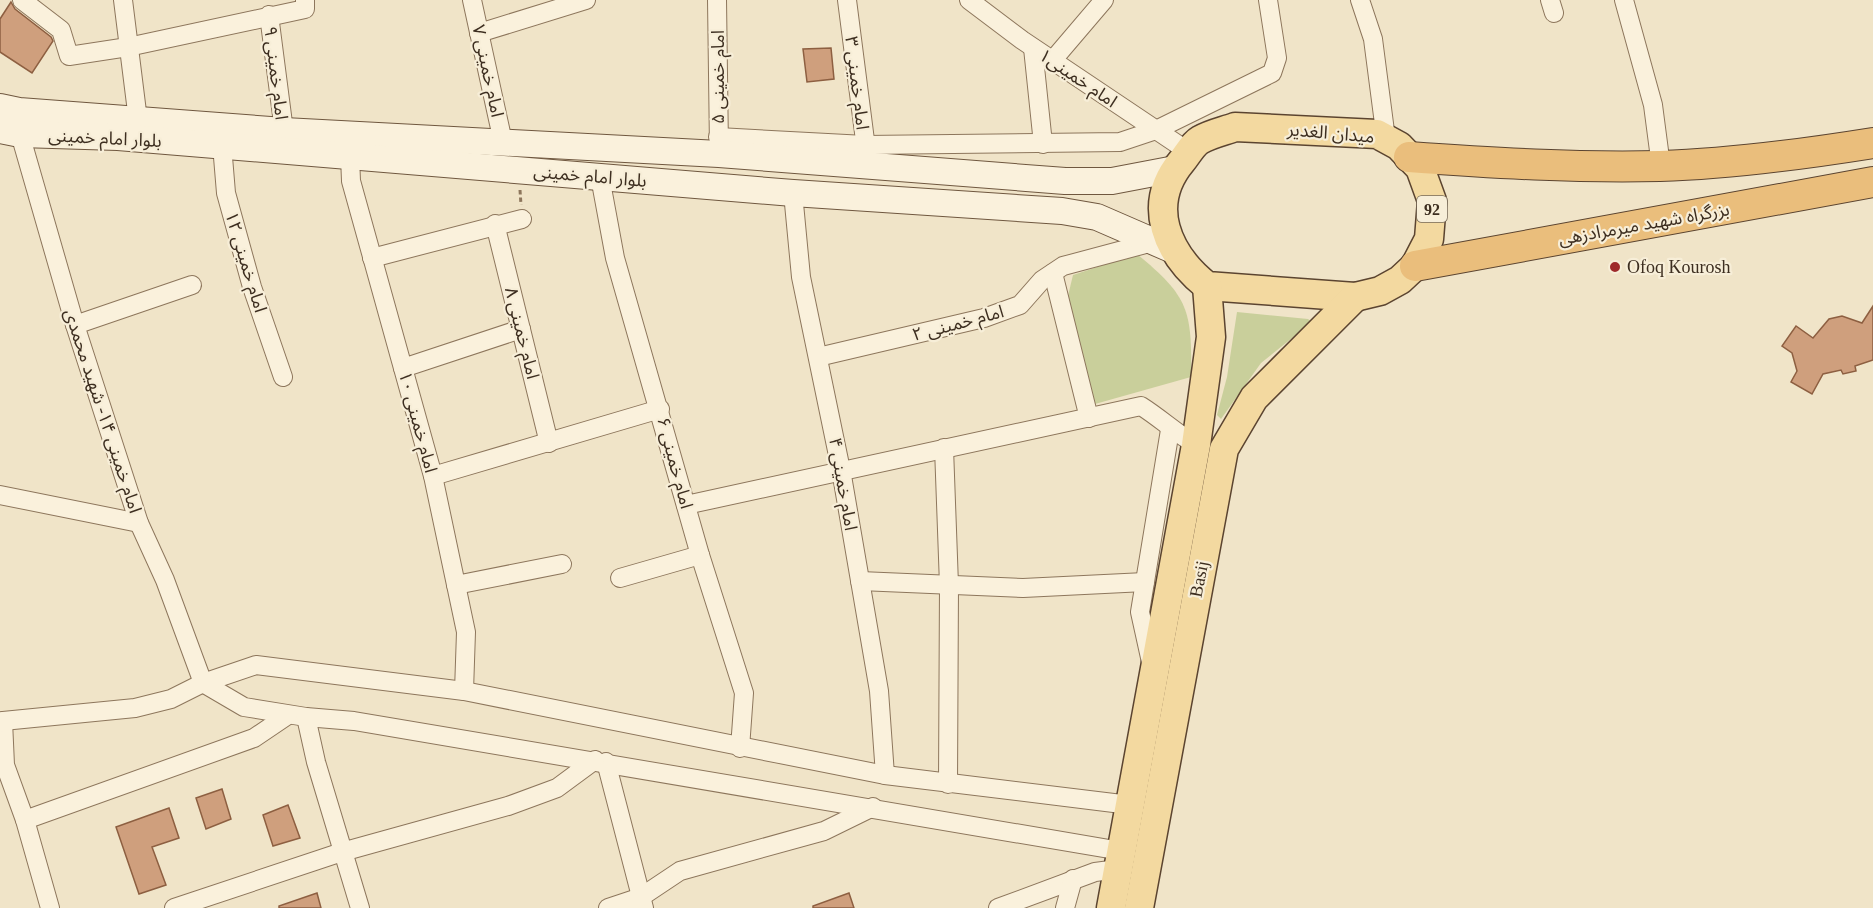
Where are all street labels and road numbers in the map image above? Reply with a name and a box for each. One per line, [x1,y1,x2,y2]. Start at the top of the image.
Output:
street label: امام خمینی ۷ [465,23,508,120]
street label: امام خمینی ۹ [256,25,292,121]
street label: امام خمینی ۵ [708,30,732,124]
street label: امام خمینی ۳ [837,35,873,131]
street label: امام خمینی۱ [1033,45,1121,115]
street label: میدان الغدیر [1286,119,1375,148]
street label: بلوار امام خمینی [48,125,162,155]
street label: بلوار امام خمینی [532,161,647,195]
road number: 92 [1417,196,1447,222]
street label: بزرگراه شهید میرمرادزهی [1557,199,1731,250]
street label: امام خمینی ۱۲ [217,209,271,316]
street label: امام خمینی ۸ [497,285,543,382]
street label: امام خمینی ۲ [910,301,1007,349]
street label: امام خمینی ۱۴- شهید محمدی [57,306,146,517]
street label: امام خمینی ۱۰ [391,369,441,476]
street label: امام خمینی ۶ [649,415,697,512]
street label: امام خمینی ۴ [821,436,861,533]
street label: Basij [1186,559,1212,599]

